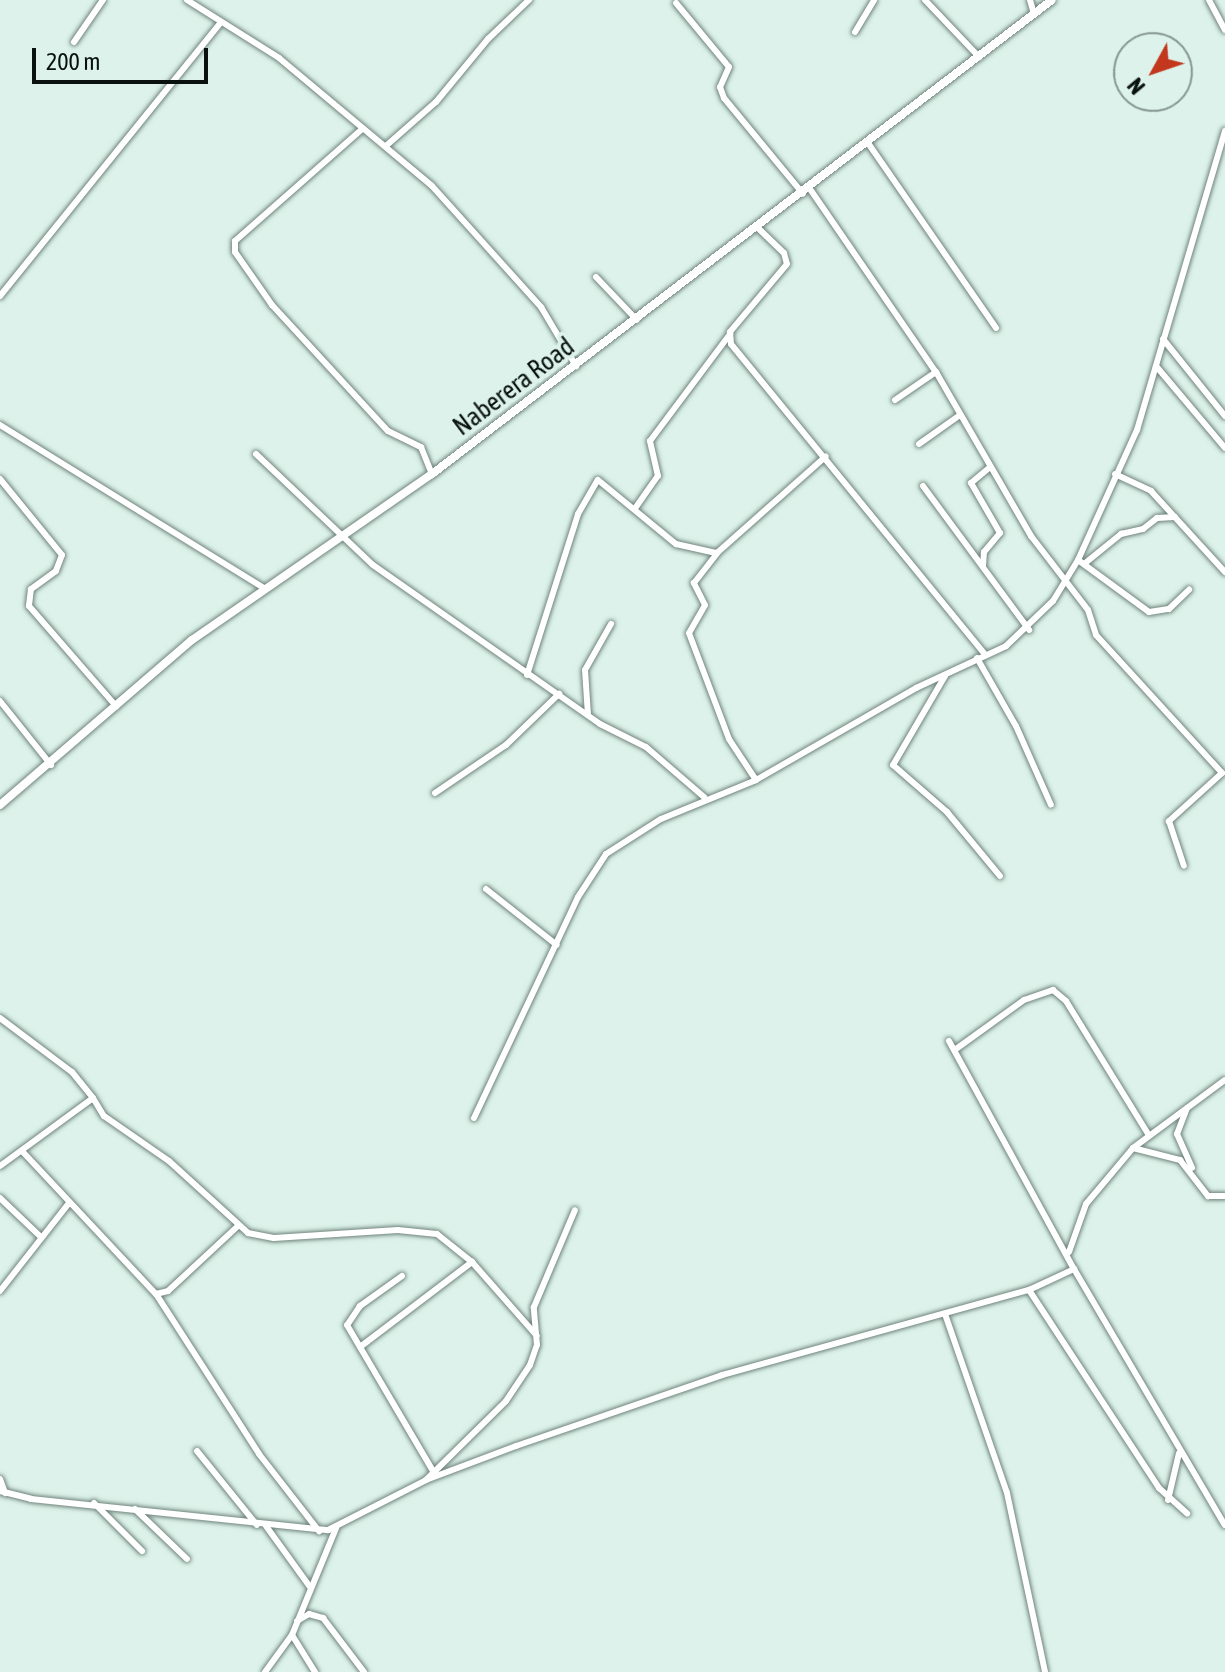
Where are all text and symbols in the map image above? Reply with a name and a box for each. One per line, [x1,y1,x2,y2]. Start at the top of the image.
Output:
scale bar [36,32,212,82]
north arrow [1113,32,1193,112]
text: 200 m [46,48,100,75]
text: N [1122,73,1150,99]
street label: Naberera Road [447,331,581,443]

